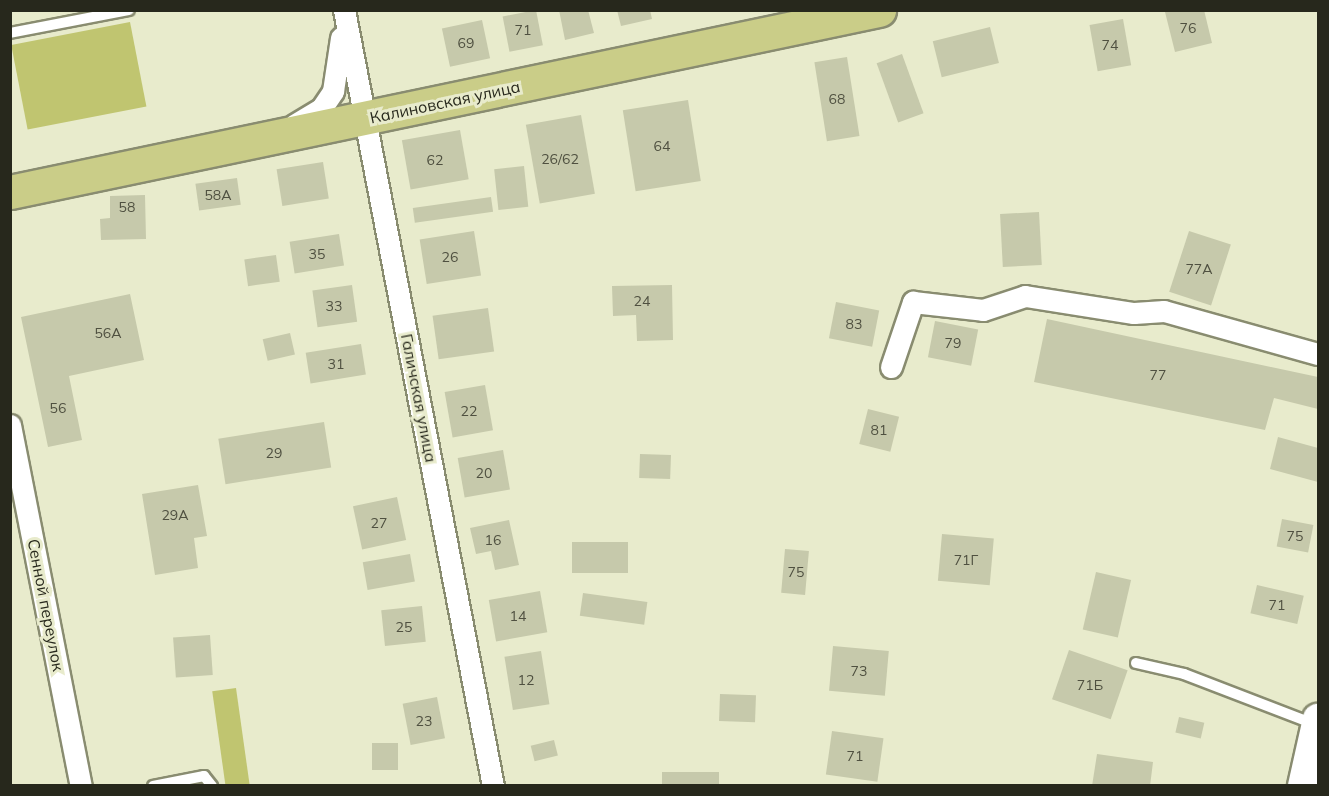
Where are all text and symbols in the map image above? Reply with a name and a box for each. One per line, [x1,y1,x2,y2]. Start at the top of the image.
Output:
house number: 76 [1180,20,1196,36]
house number: 71 [515,22,531,38]
house number: 69 [458,35,474,51]
house number: 74 [1102,37,1118,53]
street label: Калиновская улица [368,77,522,127]
house number: 68 [829,91,845,107]
house number: 64 [654,138,670,154]
house number: 26/62 [541,151,579,167]
house number: 62 [427,152,443,168]
house number: 58А [204,187,232,203]
house number: 58 [119,199,135,215]
house number: 35 [309,246,325,262]
house number: 26 [442,249,458,265]
house number: 77А [1185,261,1213,277]
house number: 24 [634,293,650,309]
house number: 33 [326,298,342,314]
house number: 83 [846,316,862,332]
house number: 56А [94,325,122,341]
street label: Галичская улица [397,332,441,464]
house number: 79 [945,335,961,351]
house number: 31 [328,356,344,372]
house number: 77 [1150,367,1166,383]
house number: 56 [50,400,66,416]
house number: 22 [461,403,477,419]
house number: 81 [871,422,887,438]
house number: 29 [266,445,282,461]
house number: 20 [476,465,492,481]
house number: 29А [161,507,189,523]
house number: 27 [371,515,387,531]
house number: 75 [1287,528,1303,544]
house number: 16 [485,532,501,548]
street label: Сенной переулок [24,537,68,673]
house number: 71Г [954,552,978,568]
house number: 75 [788,564,804,580]
house number: 71 [1269,597,1285,613]
house number: 14 [510,608,526,624]
house number: 25 [396,619,412,635]
house number: 73 [851,663,867,679]
house number: 12 [518,672,534,688]
house number: 71Б [1077,677,1103,693]
house number: 23 [416,713,432,729]
house number: 71 [847,748,863,764]

